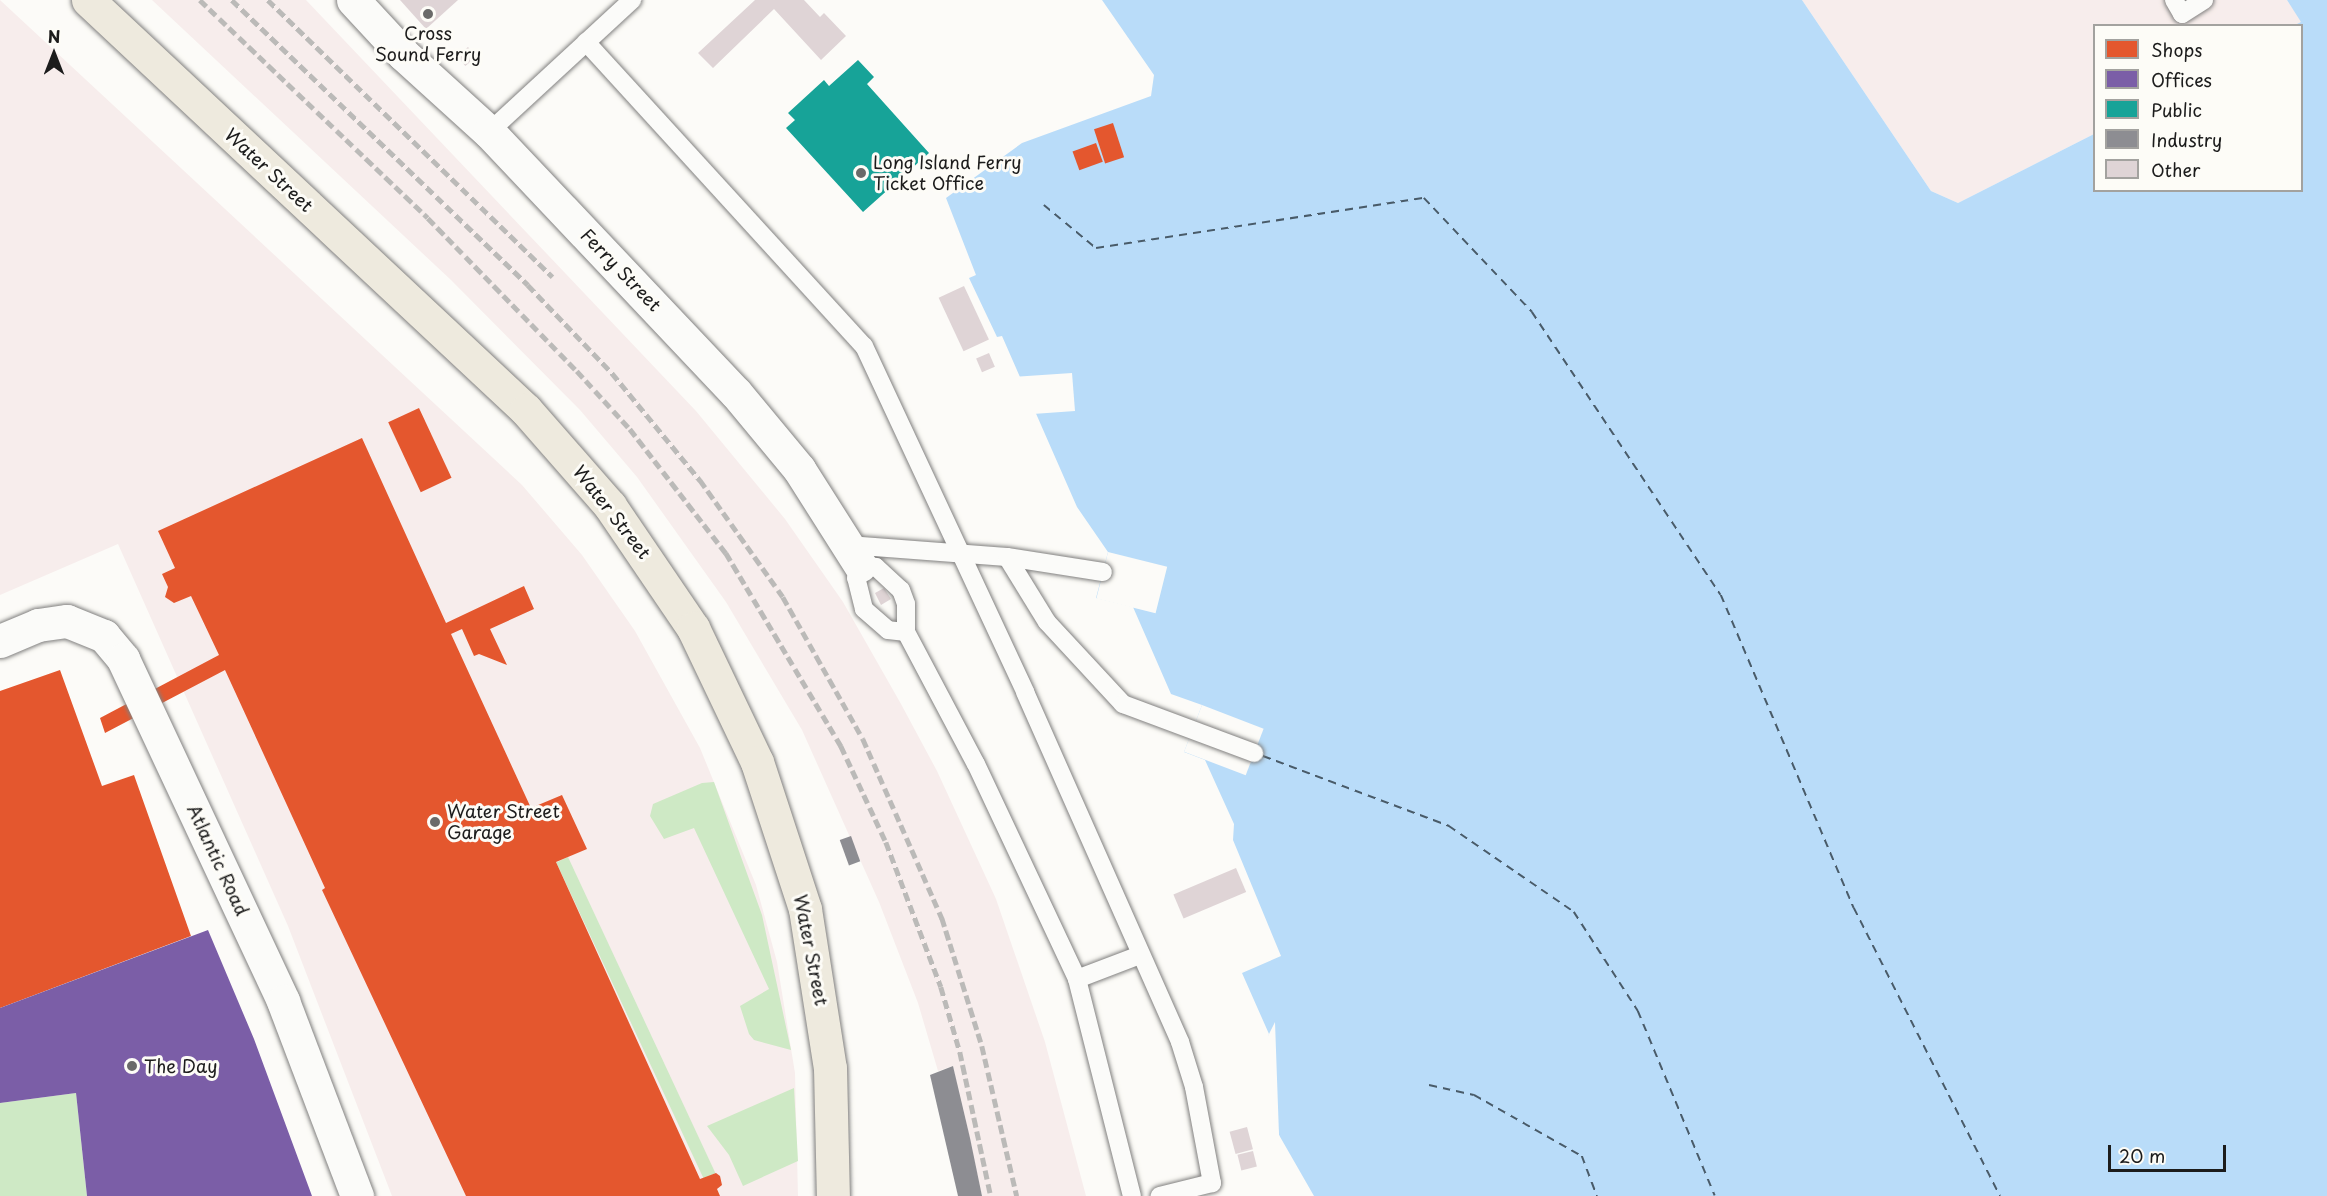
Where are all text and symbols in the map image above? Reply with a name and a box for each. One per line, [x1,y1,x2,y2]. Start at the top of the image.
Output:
marker: Cross Sound Ferry [421,7,435,21]
place label: Cross Sound Ferry [375,23,481,66]
north arrow [24,24,84,84]
text: N [48,24,60,48]
legend [2093,24,2303,192]
text: Shops [2151,36,2202,63]
text: Offices [2151,66,2212,93]
text: Public [2151,96,2202,123]
street label: Water Street [220,123,318,217]
text: Industry [2151,126,2222,153]
place label: Long Island Ferry Ticket Office [873,152,1023,195]
text: Other [2151,156,2200,183]
marker: Long Island Ferry Ticket Office [854,166,868,180]
street label: Ferry Street [576,224,666,316]
street label: Water Street [568,460,656,564]
place label: Water Street Garage [447,801,561,844]
street label: Atlantic Road [183,802,253,918]
marker: Water Street Garage [428,815,442,829]
street label: Water Street [790,892,832,1008]
place label: The Day [144,1055,218,1077]
marker: The Day [125,1059,139,1073]
scale bar [2111,1133,2230,1171]
text: 20 m [2119,1142,2165,1169]

